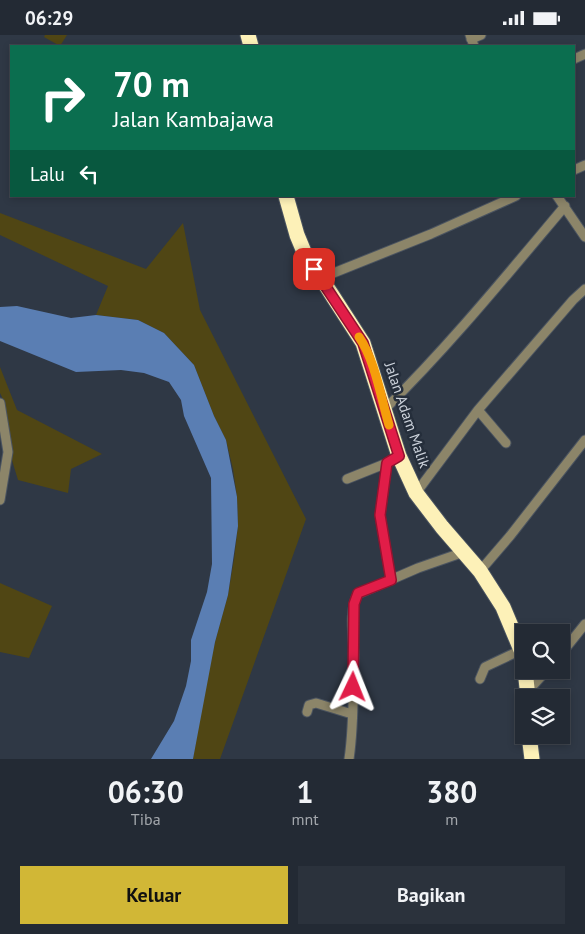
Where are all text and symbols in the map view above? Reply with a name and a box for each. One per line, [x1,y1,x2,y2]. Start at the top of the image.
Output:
text: 06:29 [25,6,73,30]
text: 70 m [113,61,190,107]
icon: right [30,65,95,130]
text: Jalan Kambajawa [113,105,274,133]
icon: left [75,160,103,188]
text: Lalu [30,162,65,186]
pin [293,248,335,290]
icon: arrive [300,255,328,283]
street label: Jalan Adam Malik [380,358,435,471]
map controls [515,624,570,744]
button: search [515,624,570,679]
position arrow [326,660,378,712]
button: layers [515,689,570,744]
text: 06:30 [108,772,184,811]
text: 1 [297,772,314,811]
text: 380 [426,772,477,811]
text: Tiba [131,809,161,829]
text: mnt [291,809,319,829]
text: m [445,809,458,829]
button: Keluar [20,866,288,924]
button: Bagikan [298,866,565,924]

